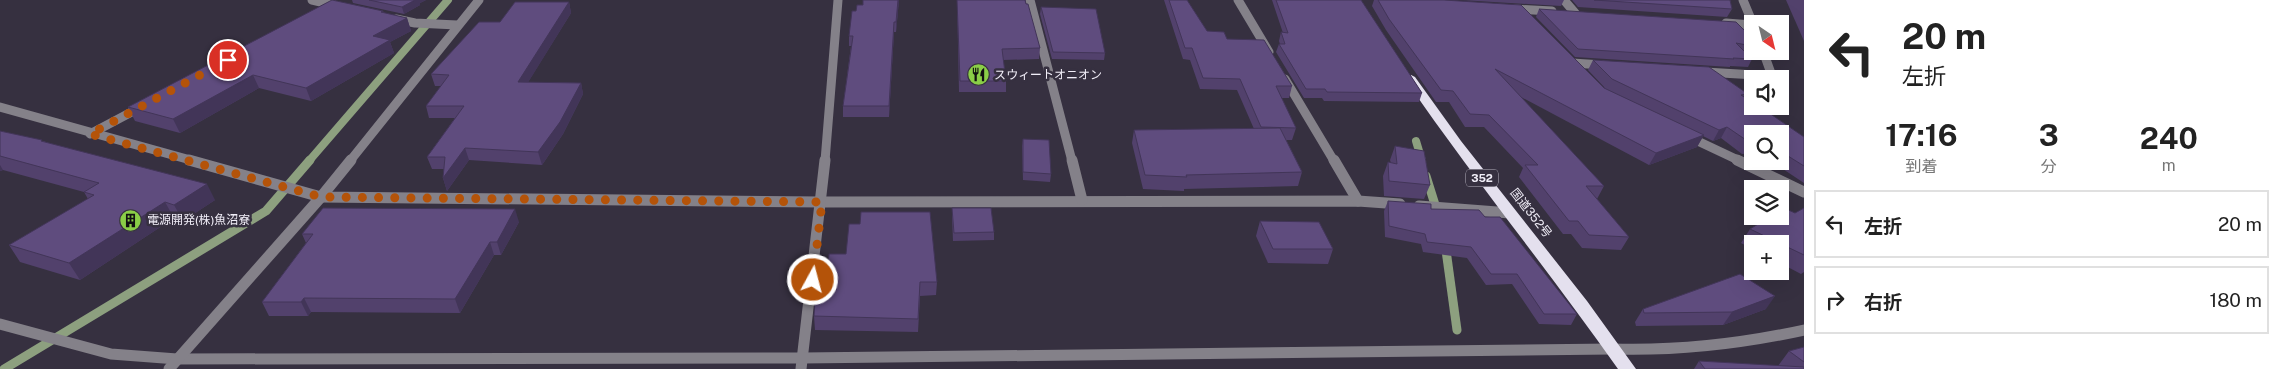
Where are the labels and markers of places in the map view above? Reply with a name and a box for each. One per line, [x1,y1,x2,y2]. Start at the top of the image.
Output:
pin [207,39,249,81]
restaurant icon: スウィートオニオン [966,63,990,87]
place label: スウィートオニオン [994,68,1102,82]
building icon: 電源開発(株)魚沼寮 [119,208,143,232]
place label: 電源開発(株)魚沼寮 [147,213,250,227]

